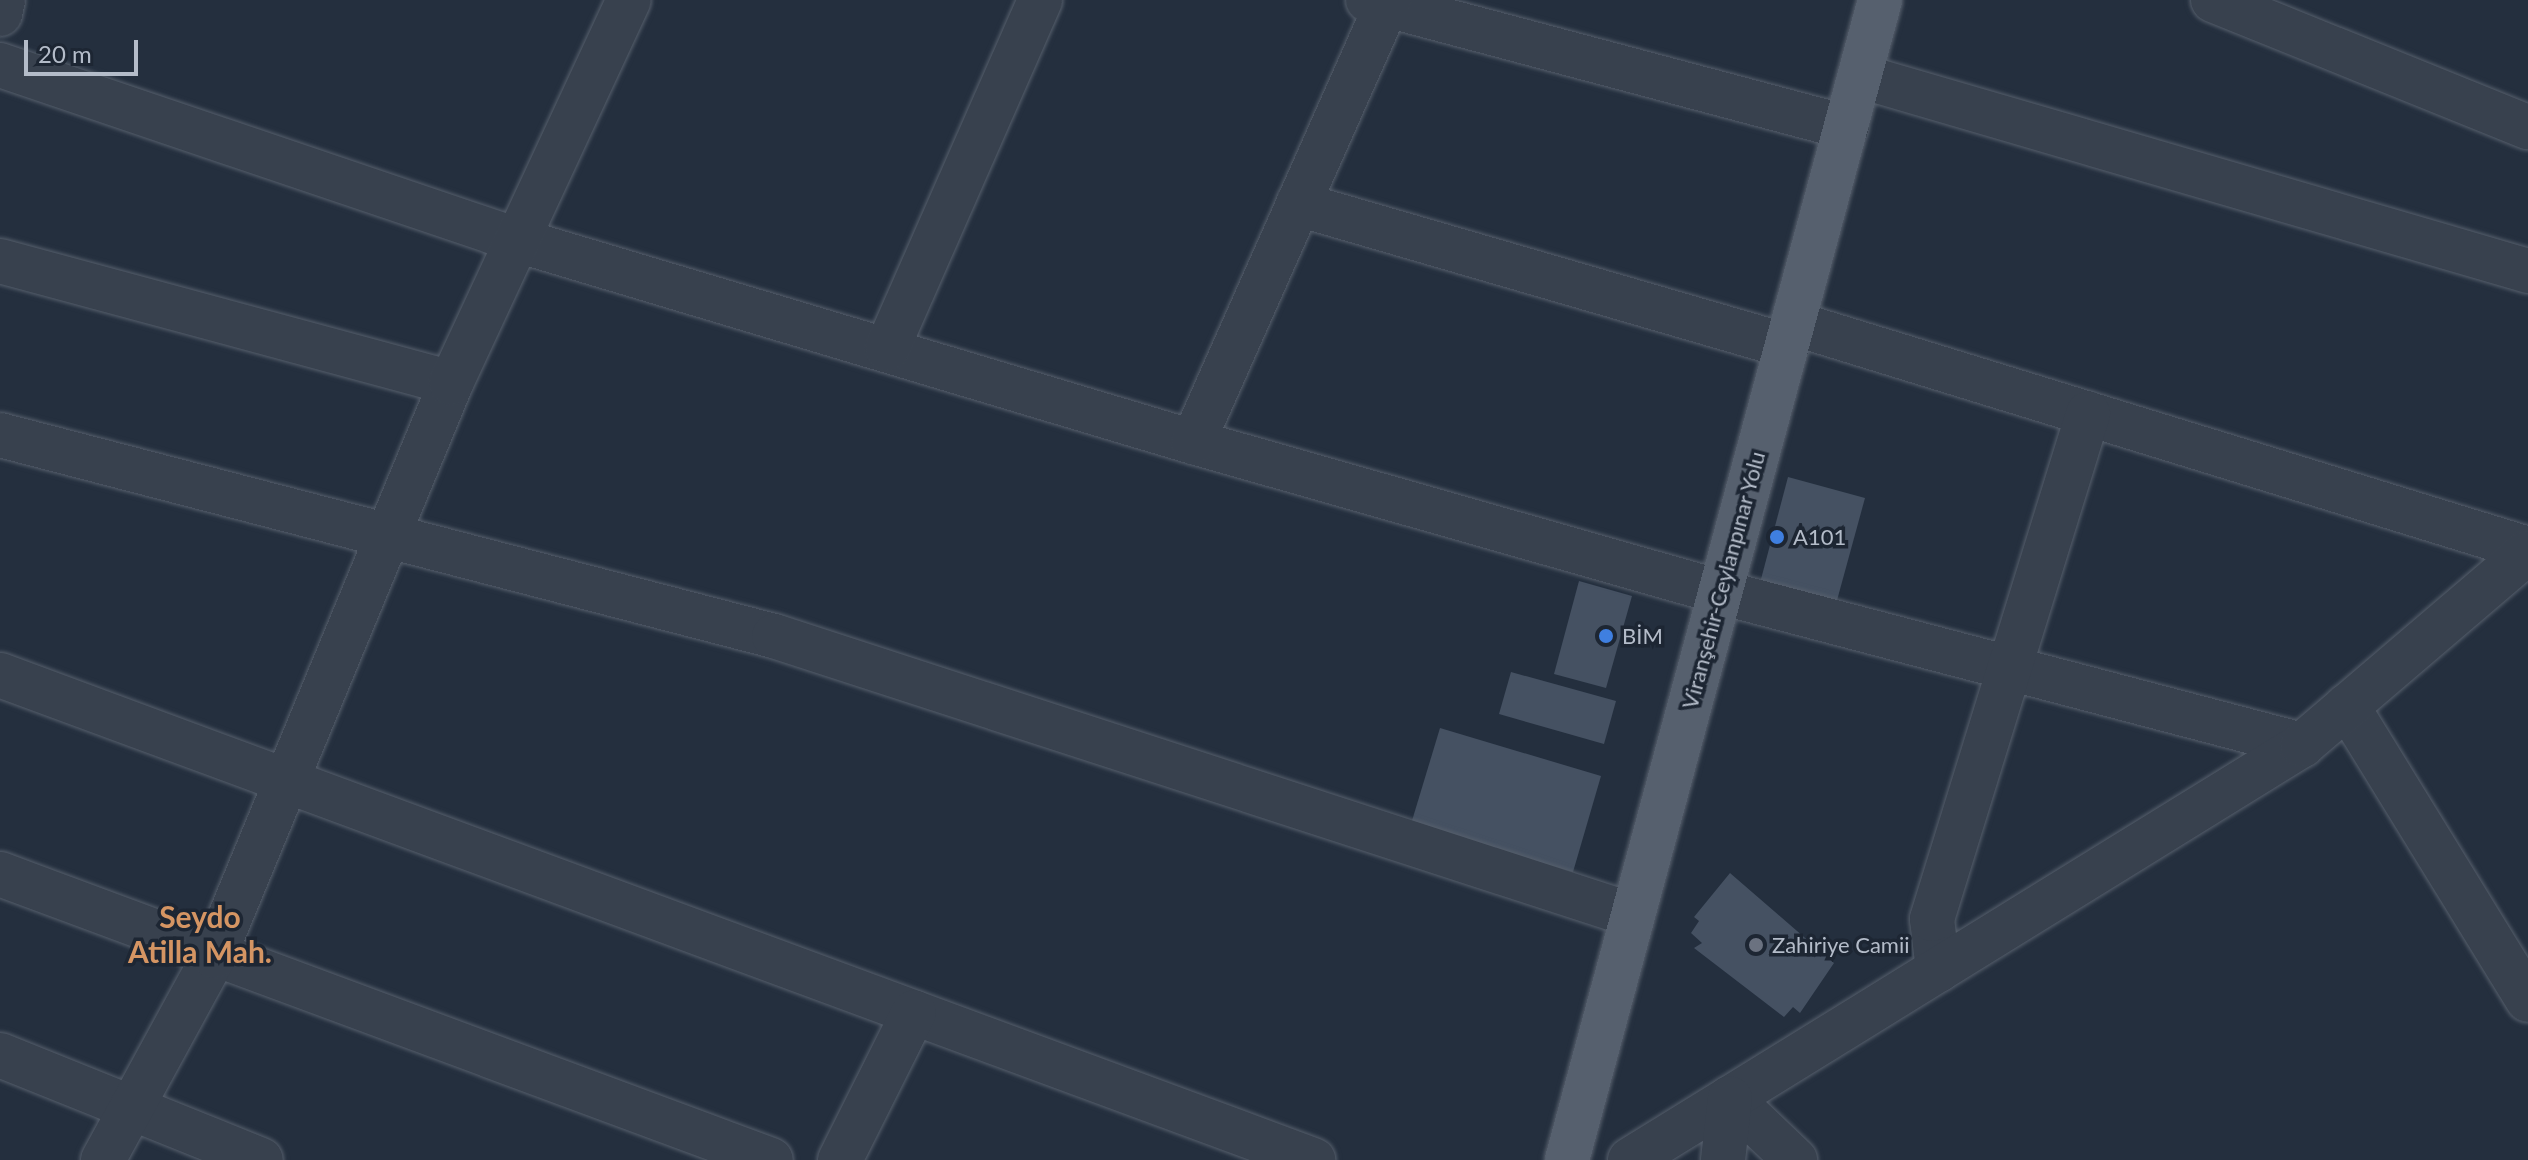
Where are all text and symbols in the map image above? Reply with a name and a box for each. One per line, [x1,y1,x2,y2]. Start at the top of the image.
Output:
scale bar [28,24,142,74]
text: 20 m [38,39,92,68]
street label: Viranşehir-Ceylanpınar Yolu [1676,448,1770,712]
place label: A101 [1793,524,1846,550]
marker: A101 [1768,528,1786,546]
place label: BİM [1622,623,1663,649]
marker: BİM [1597,627,1615,645]
district label: Seydo Atilla Mah. [128,898,272,968]
place label: Zahiriye Camii [1772,932,1910,958]
marker: Zahiriye Camii [1747,936,1765,954]

